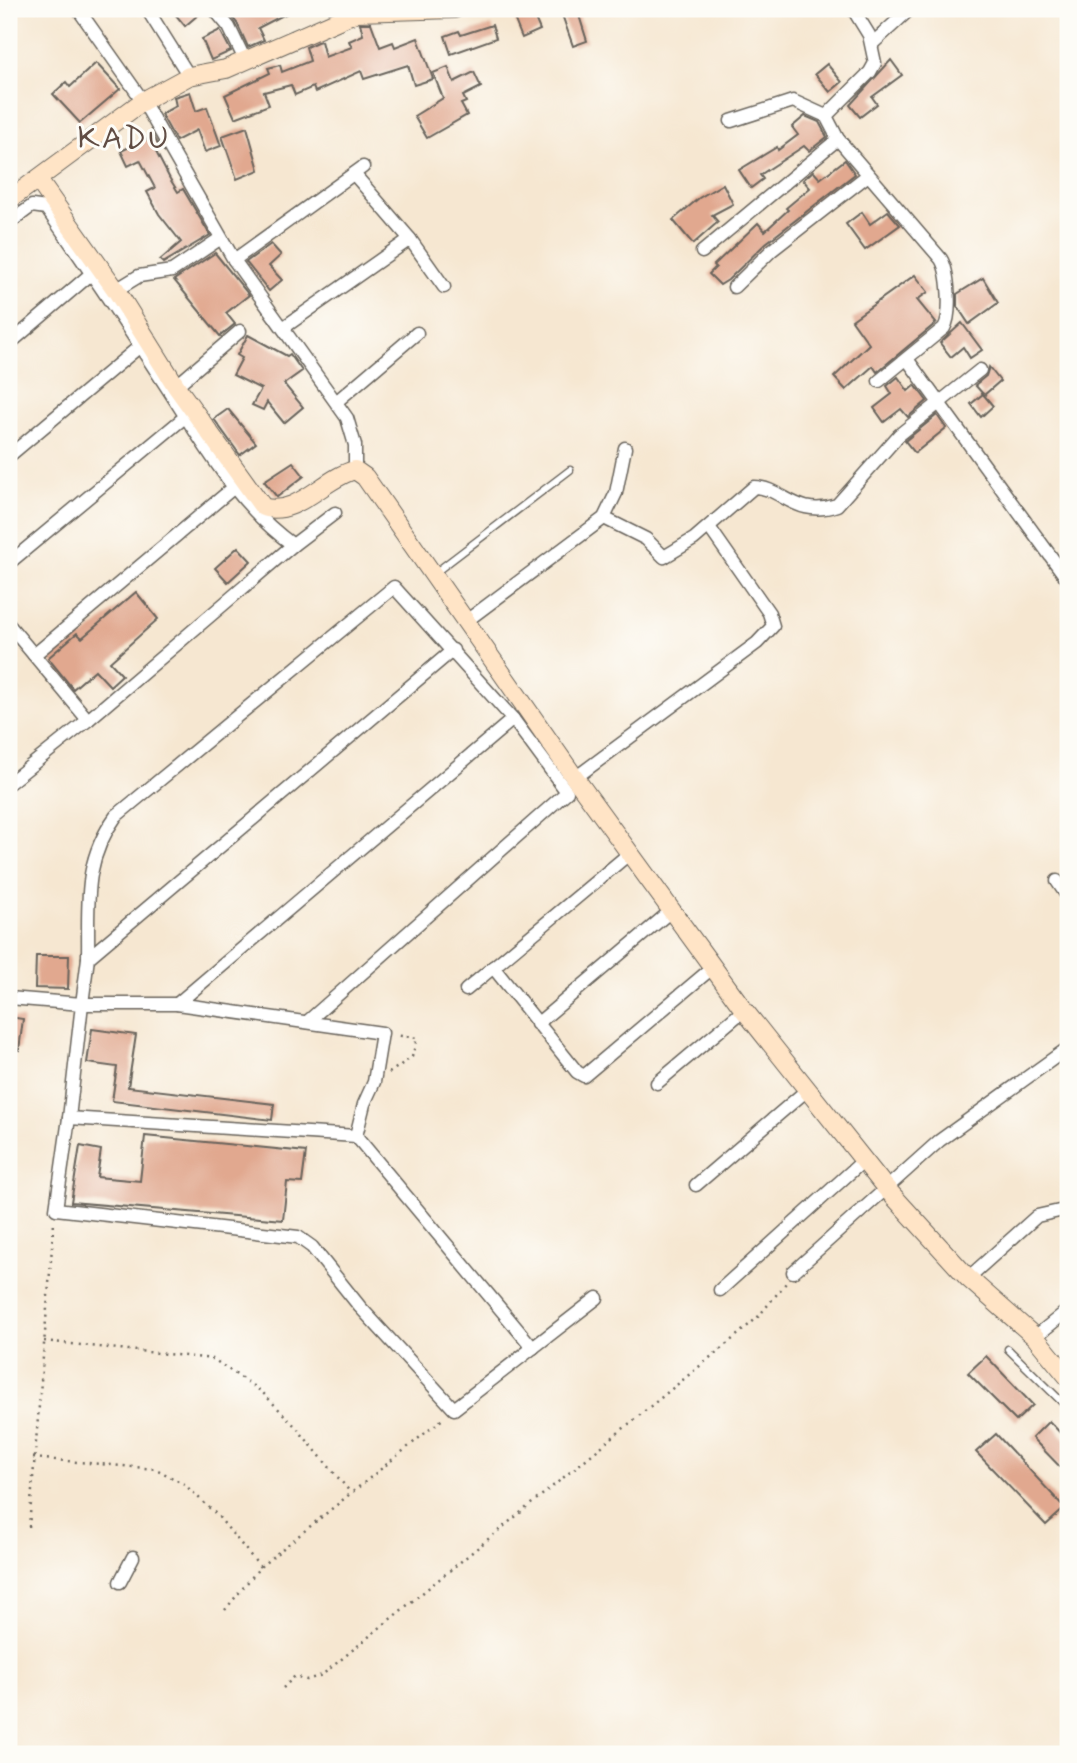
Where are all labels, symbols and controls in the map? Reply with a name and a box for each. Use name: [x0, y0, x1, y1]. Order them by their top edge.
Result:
district label: KADU: [77, 118, 171, 160]

